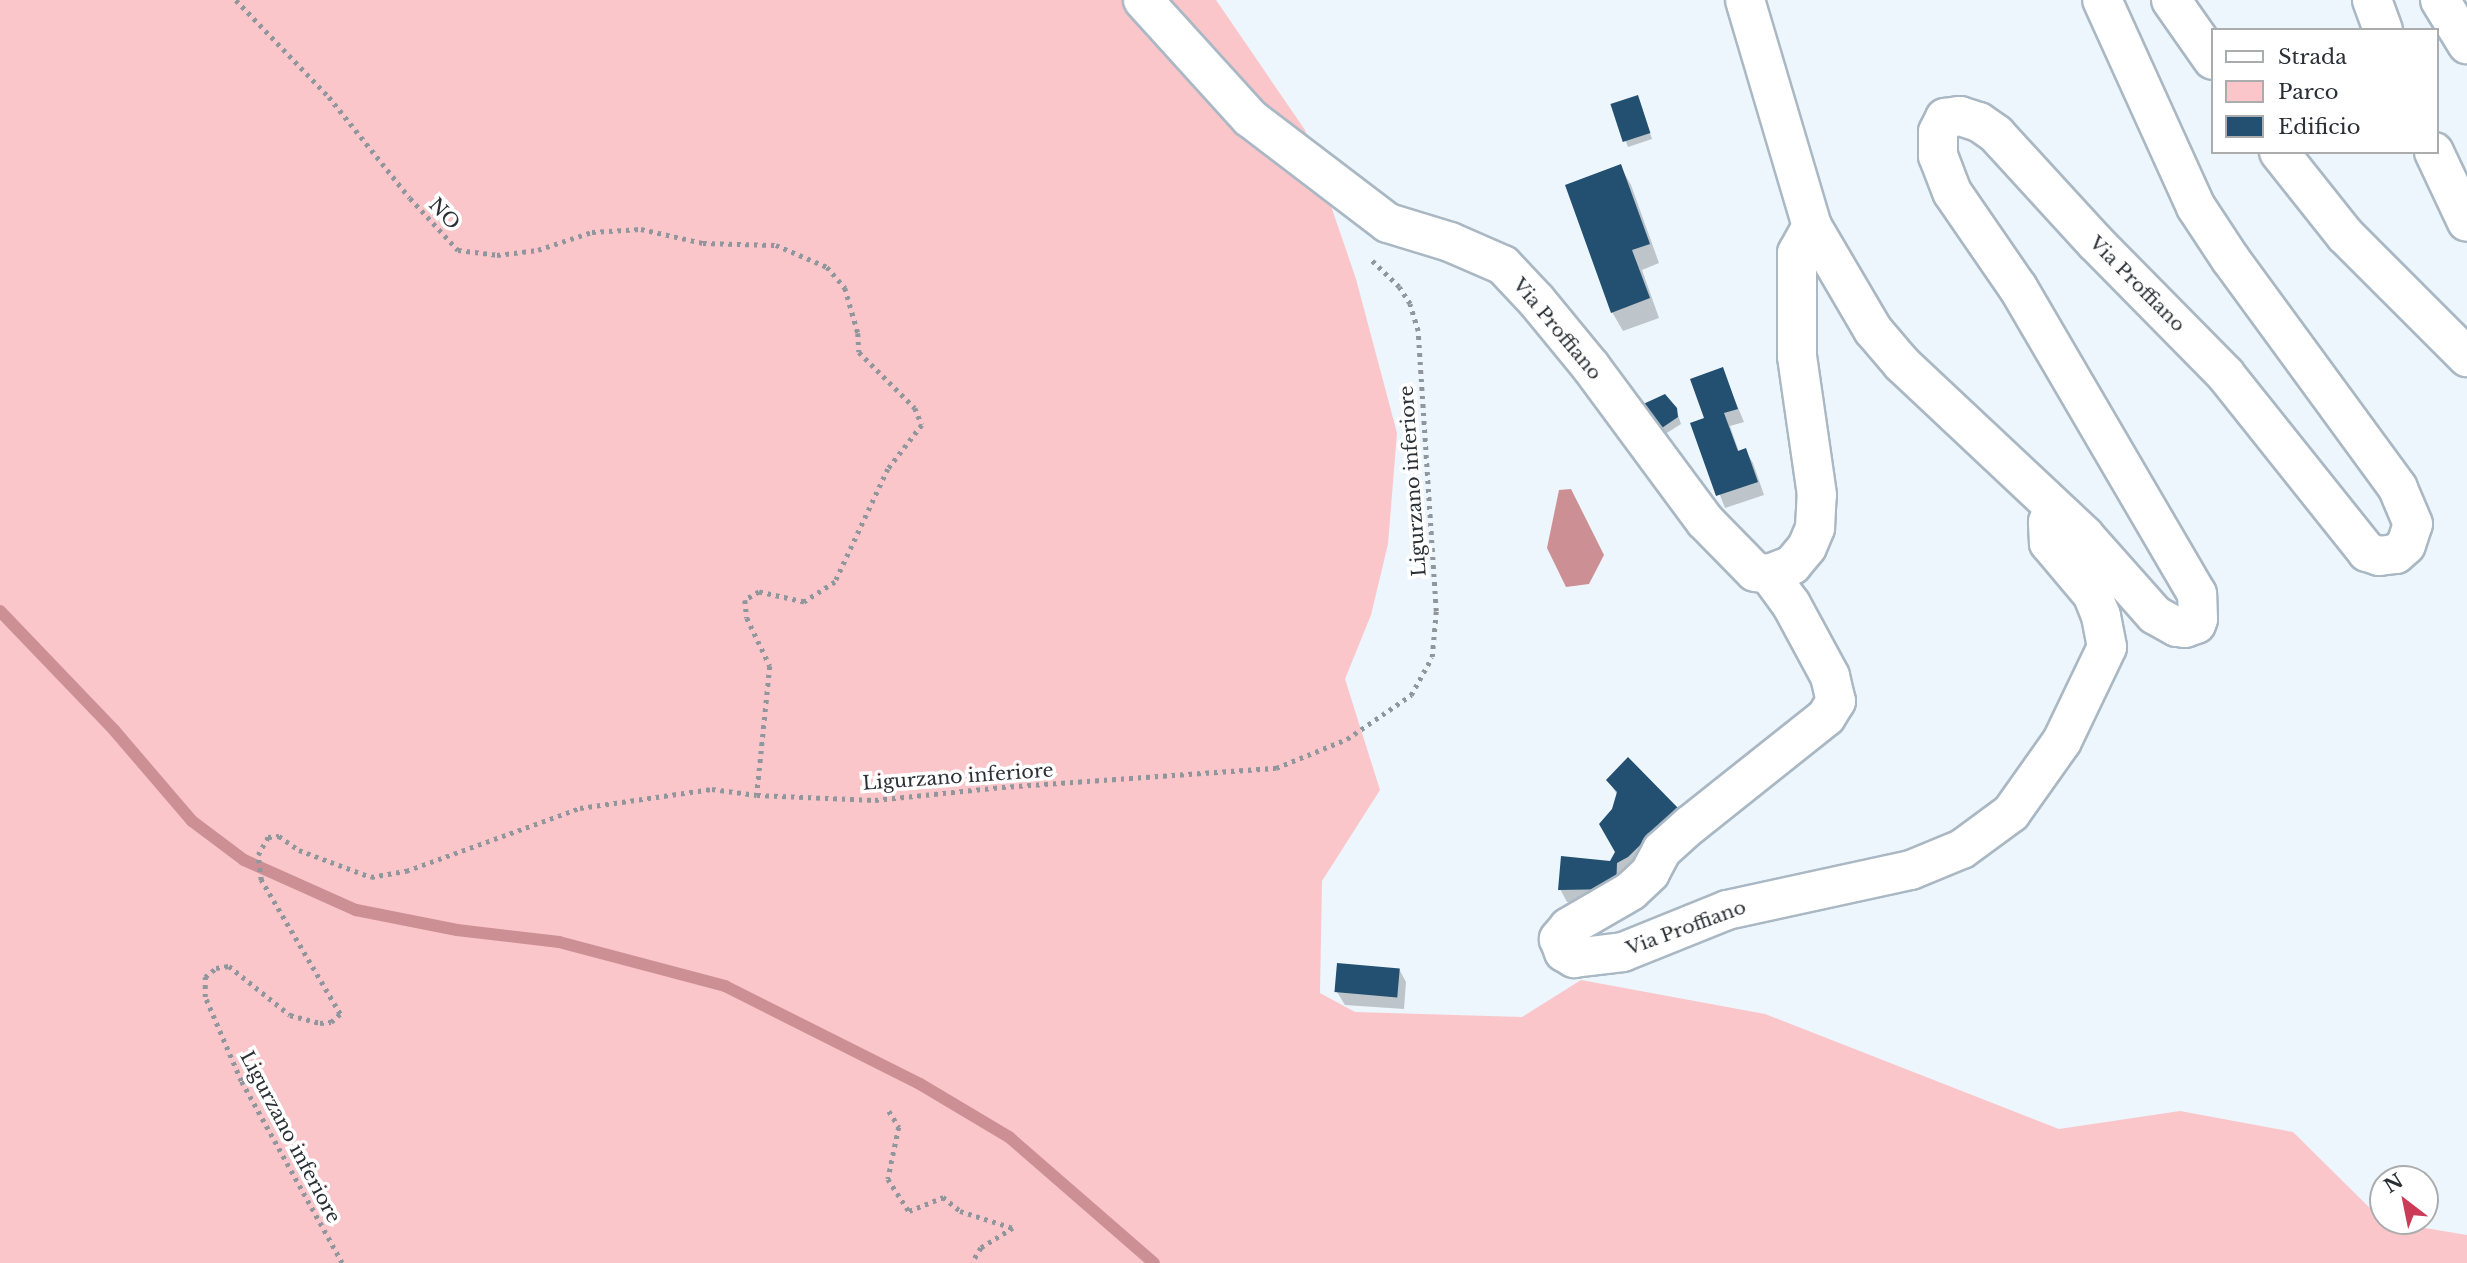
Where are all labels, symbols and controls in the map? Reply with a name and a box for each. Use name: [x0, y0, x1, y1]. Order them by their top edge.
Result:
legend: [2212, 28, 2439, 154]
text: Strada: [2278, 44, 2347, 70]
text: Parco: [2278, 79, 2339, 105]
text: Edificio: [2278, 114, 2360, 140]
street label: NO: [424, 193, 464, 235]
street label: Via Proffiano: [2084, 231, 2190, 337]
street label: Via Proffiano: [1508, 273, 1606, 385]
street label: Ligurzano inferiore: [1395, 385, 1431, 577]
street label: Ligurzano inferiore: [862, 759, 1054, 795]
street label: Via Proffiano: [1623, 896, 1749, 960]
street label: Ligurzano inferiore: [235, 1047, 345, 1227]
north arrow: [2369, 1165, 2439, 1235]
text: N: [2380, 1169, 2407, 1198]

